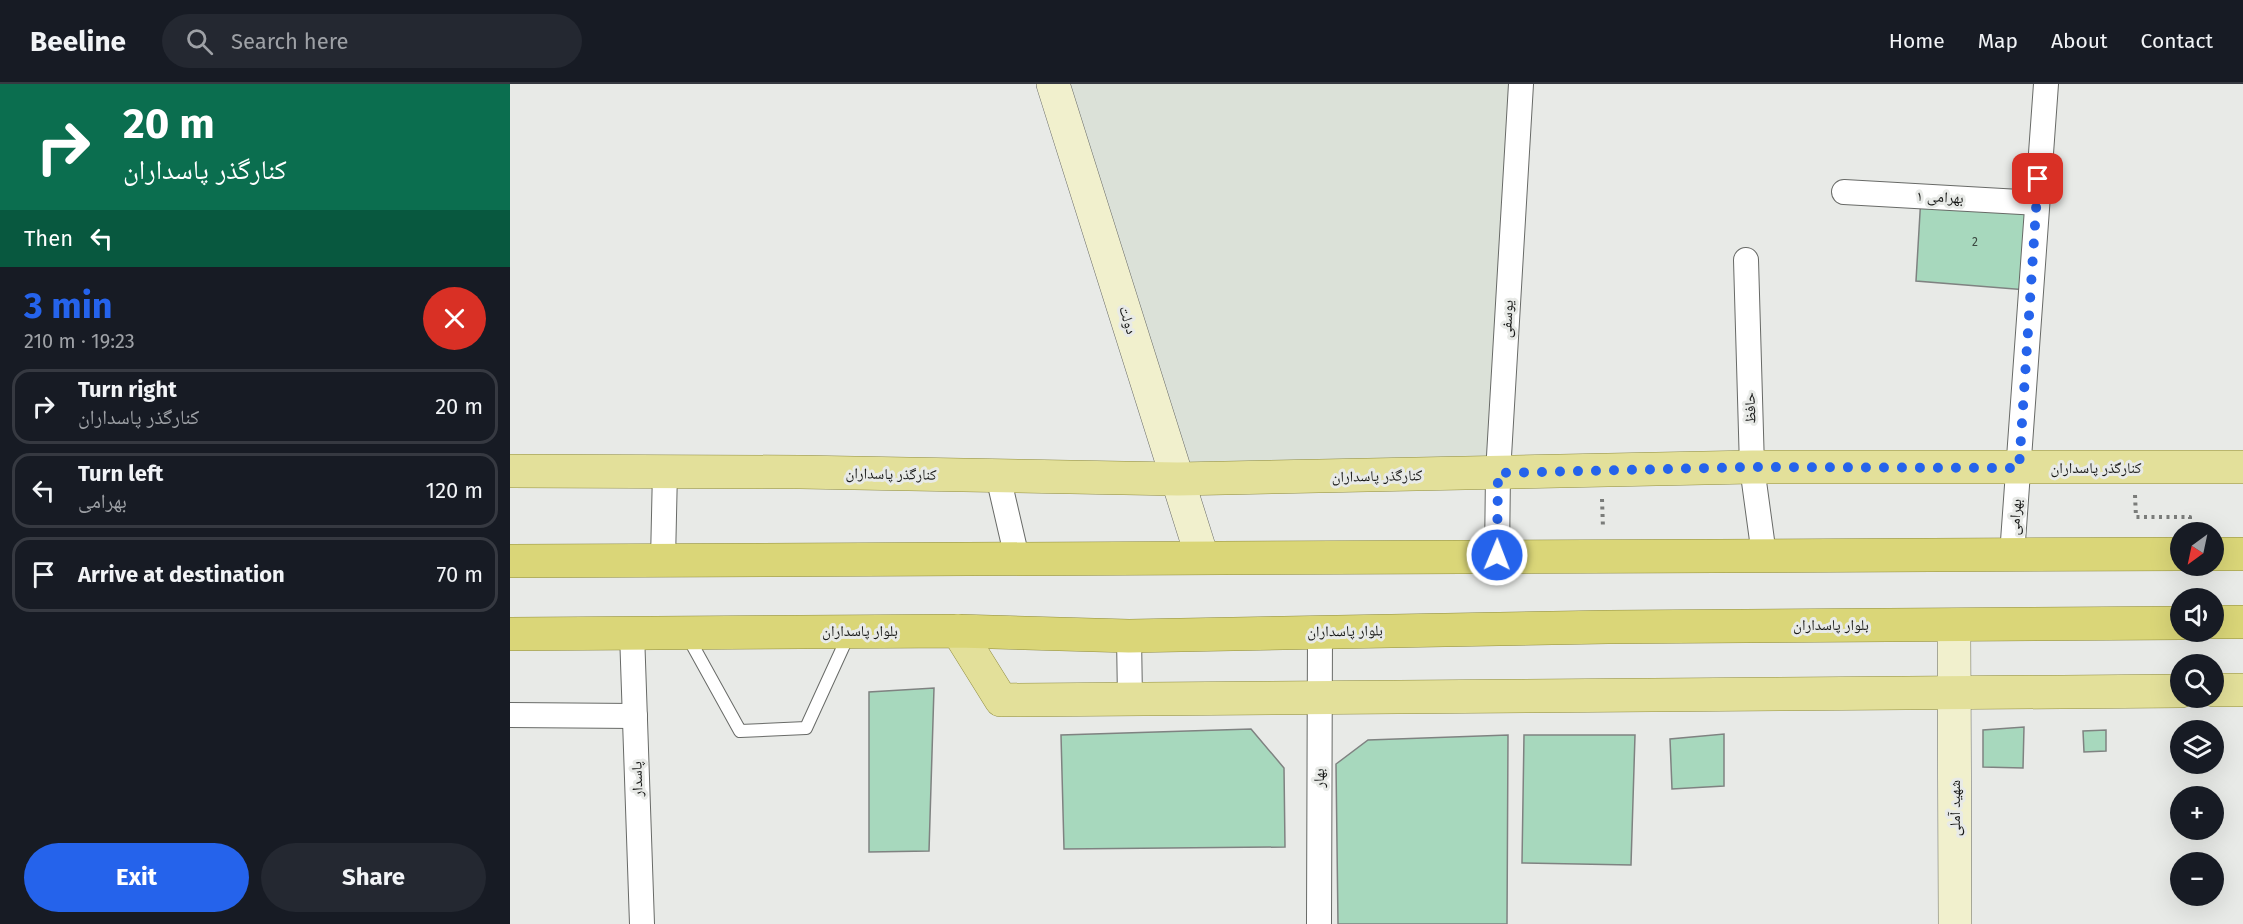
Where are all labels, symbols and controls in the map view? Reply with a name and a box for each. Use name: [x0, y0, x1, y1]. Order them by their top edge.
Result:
search box: [162, 14, 582, 68]
text: Beeline: [30, 25, 126, 58]
icon: search: [183, 25, 216, 58]
text: Search here: [231, 28, 349, 55]
text: Home: [1889, 28, 1945, 54]
text: Map: [1978, 28, 2018, 54]
text: About: [2051, 28, 2108, 54]
text: Contact: [2141, 28, 2213, 54]
text: 20 m: [123, 99, 215, 149]
icon: right: [24, 108, 102, 186]
pin: [2012, 153, 2063, 204]
text: کنارگذر پاسداران: [123, 154, 287, 186]
icon: arrive: [2021, 162, 2054, 195]
street label: بهرامی ۱: [1916, 187, 1964, 208]
icon: left: [85, 222, 118, 255]
text: Then: [24, 225, 73, 252]
house number: 2: [1972, 235, 1978, 249]
text: 3 min: [24, 284, 113, 328]
button: close: [423, 287, 486, 350]
street label: یوسفی: [1497, 299, 1518, 339]
street label: دولت: [1115, 304, 1141, 336]
text: 210 m · 19:23: [24, 329, 135, 353]
text: Turn right: [78, 376, 177, 403]
icon: right: [27, 390, 60, 423]
street label: حافظ: [1740, 392, 1760, 424]
text: 20 m: [435, 393, 483, 420]
text: کنارگذر پاسداران: [78, 405, 199, 429]
street label: کنارگذر پاسداران: [2051, 459, 2141, 478]
text: Turn left: [78, 460, 163, 487]
street label: کنارگذر پاسداران: [845, 464, 937, 485]
street label: کنارگذر پاسداران: [1331, 466, 1423, 487]
icon: left: [27, 474, 60, 507]
text: 120 m: [426, 477, 483, 504]
text: بهرامی: [78, 489, 127, 513]
street label: بهرامی: [2005, 498, 2026, 536]
north arrow: [2170, 522, 2224, 576]
map controls: [2170, 522, 2224, 906]
position arrow: [1465, 523, 1529, 587]
icon: arrive: [27, 558, 60, 591]
text: Arrive at destination: [78, 561, 285, 588]
text: 70 m: [437, 561, 483, 588]
button: sound: [2170, 588, 2224, 642]
street label: بلوار پاسداران: [1793, 616, 1869, 635]
street label: بلوار پاسداران: [1307, 621, 1383, 642]
street label: بلوار پاسداران: [822, 622, 898, 641]
button: search: [2170, 654, 2224, 708]
button: layers: [2170, 720, 2224, 774]
street label: پاسدار: [627, 761, 647, 798]
street label: بهار: [1310, 768, 1328, 789]
street label: شهید آملی: [1946, 780, 1965, 836]
button: +: [2170, 786, 2224, 840]
button: Exit: [24, 843, 249, 912]
button: Share: [261, 843, 486, 912]
button: −: [2170, 852, 2224, 906]

